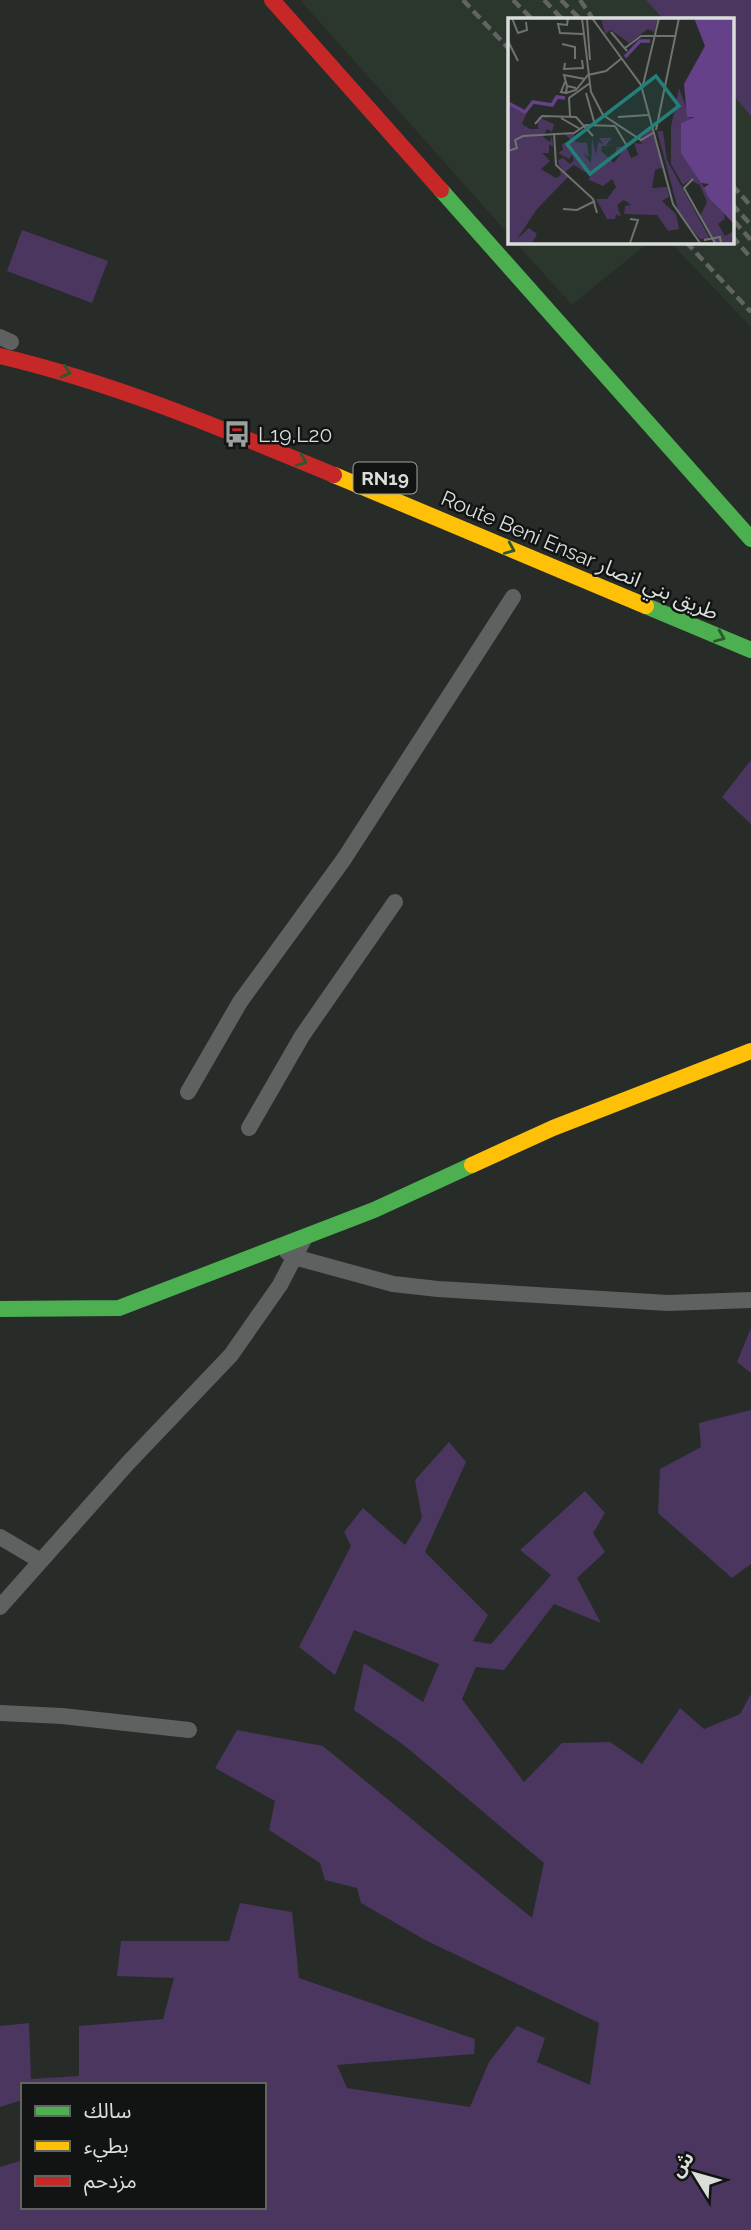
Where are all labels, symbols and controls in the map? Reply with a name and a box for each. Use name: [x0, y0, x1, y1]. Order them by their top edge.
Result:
inset map: [508, 18, 734, 243]
one-way arrow: [60, 364, 72, 378]
bus stop icon: L19,L20: [222, 419, 252, 449]
place label: L19,L20: [258, 422, 332, 447]
one-way arrow: [295, 453, 307, 467]
road number: RN19: [354, 463, 416, 494]
street label: Route Beni Ensar طريق بني انصار: [436, 485, 722, 628]
one-way arrow: [503, 541, 515, 555]
one-way arrow: [713, 629, 725, 643]
legend: [21, 2083, 266, 2209]
text: سالك: [84, 2098, 131, 2123]
text: بطيء: [84, 2133, 129, 2162]
north arrow: [660, 2139, 730, 2209]
text: ش: [665, 2147, 698, 2181]
text: مزدحم: [84, 2168, 137, 2196]

